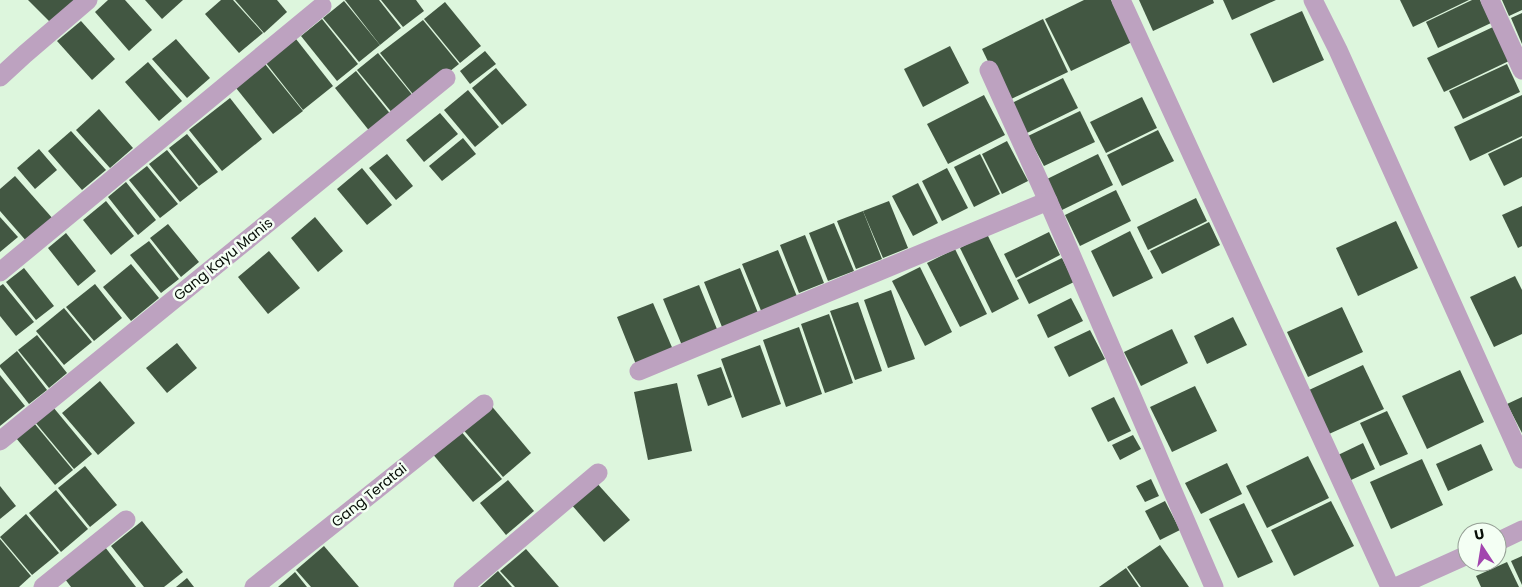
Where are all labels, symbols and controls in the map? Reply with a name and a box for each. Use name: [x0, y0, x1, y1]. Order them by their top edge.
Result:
street label: Gang Kayu Manis: [169, 213, 277, 305]
street label: Gang Teratai: [327, 458, 411, 532]
north arrow: [1457, 522, 1507, 572]
text: U: [1472, 523, 1486, 545]

